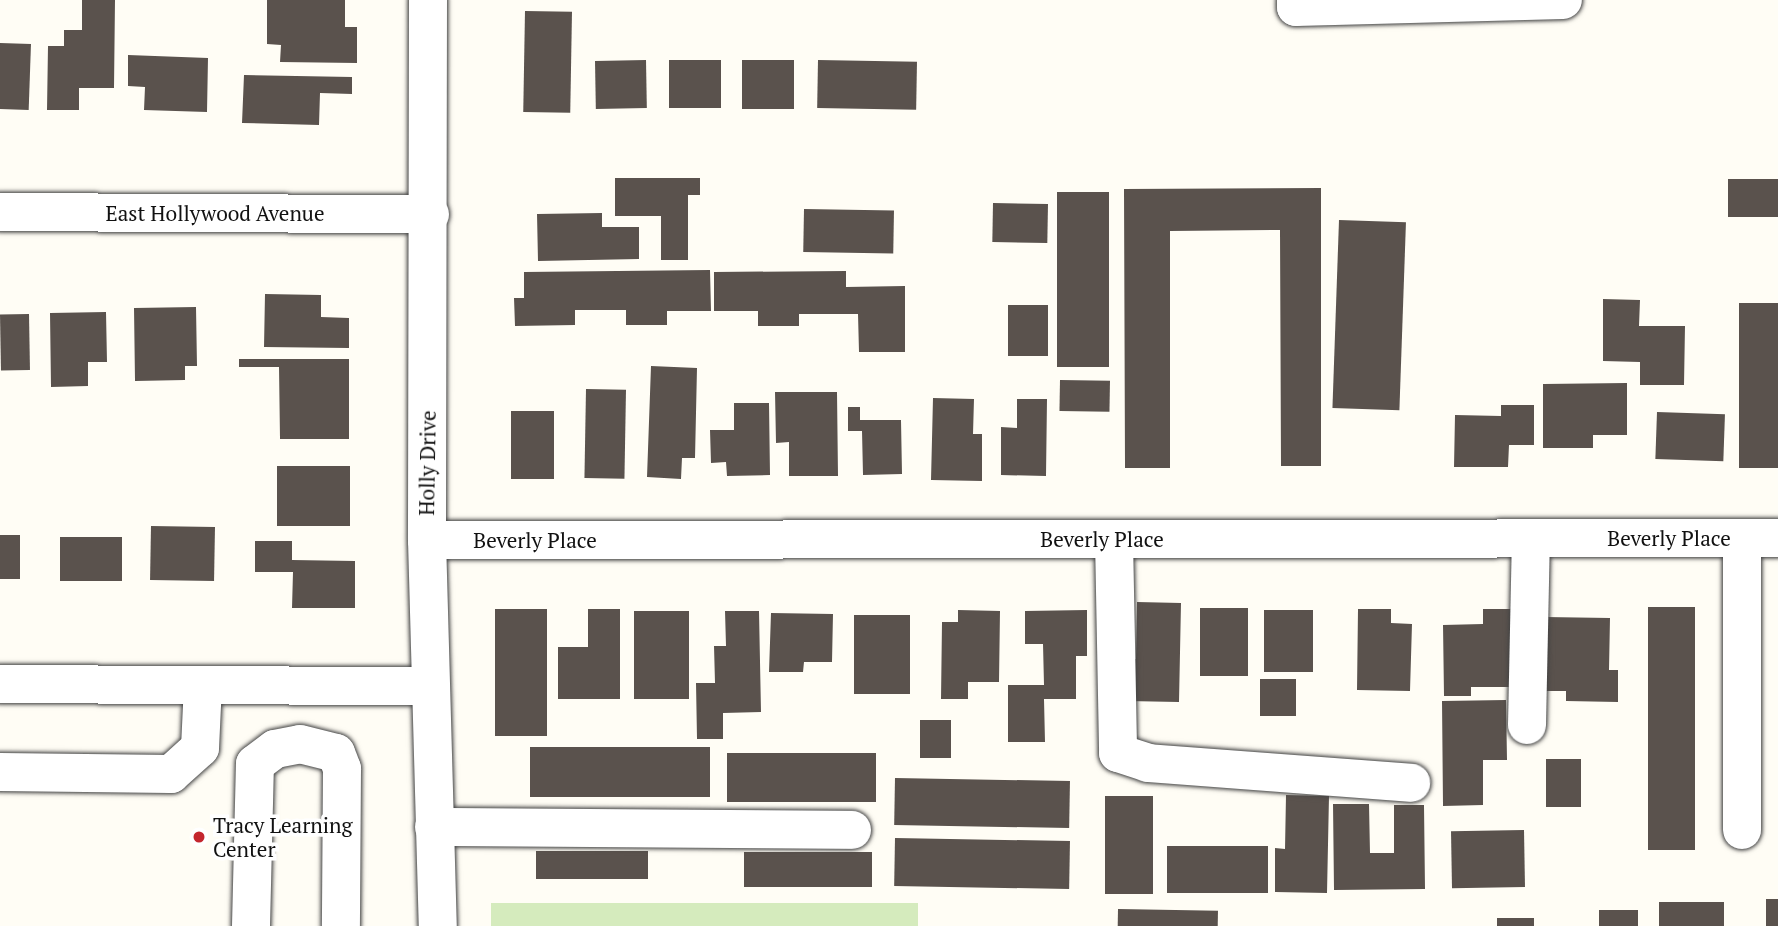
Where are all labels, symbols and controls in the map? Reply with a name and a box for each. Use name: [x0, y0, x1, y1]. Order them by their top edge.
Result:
street label: East Hollywood Avenue: [105, 200, 325, 226]
street label: Holly Drive: [413, 410, 441, 516]
street label: Beverly Place: [1607, 525, 1731, 551]
street label: Beverly Place: [1040, 526, 1164, 552]
street label: Beverly Place: [473, 527, 597, 553]
place label: Tracy Learning Center: [213, 812, 353, 862]
marker: Tracy Learning Center: [191, 829, 207, 845]

